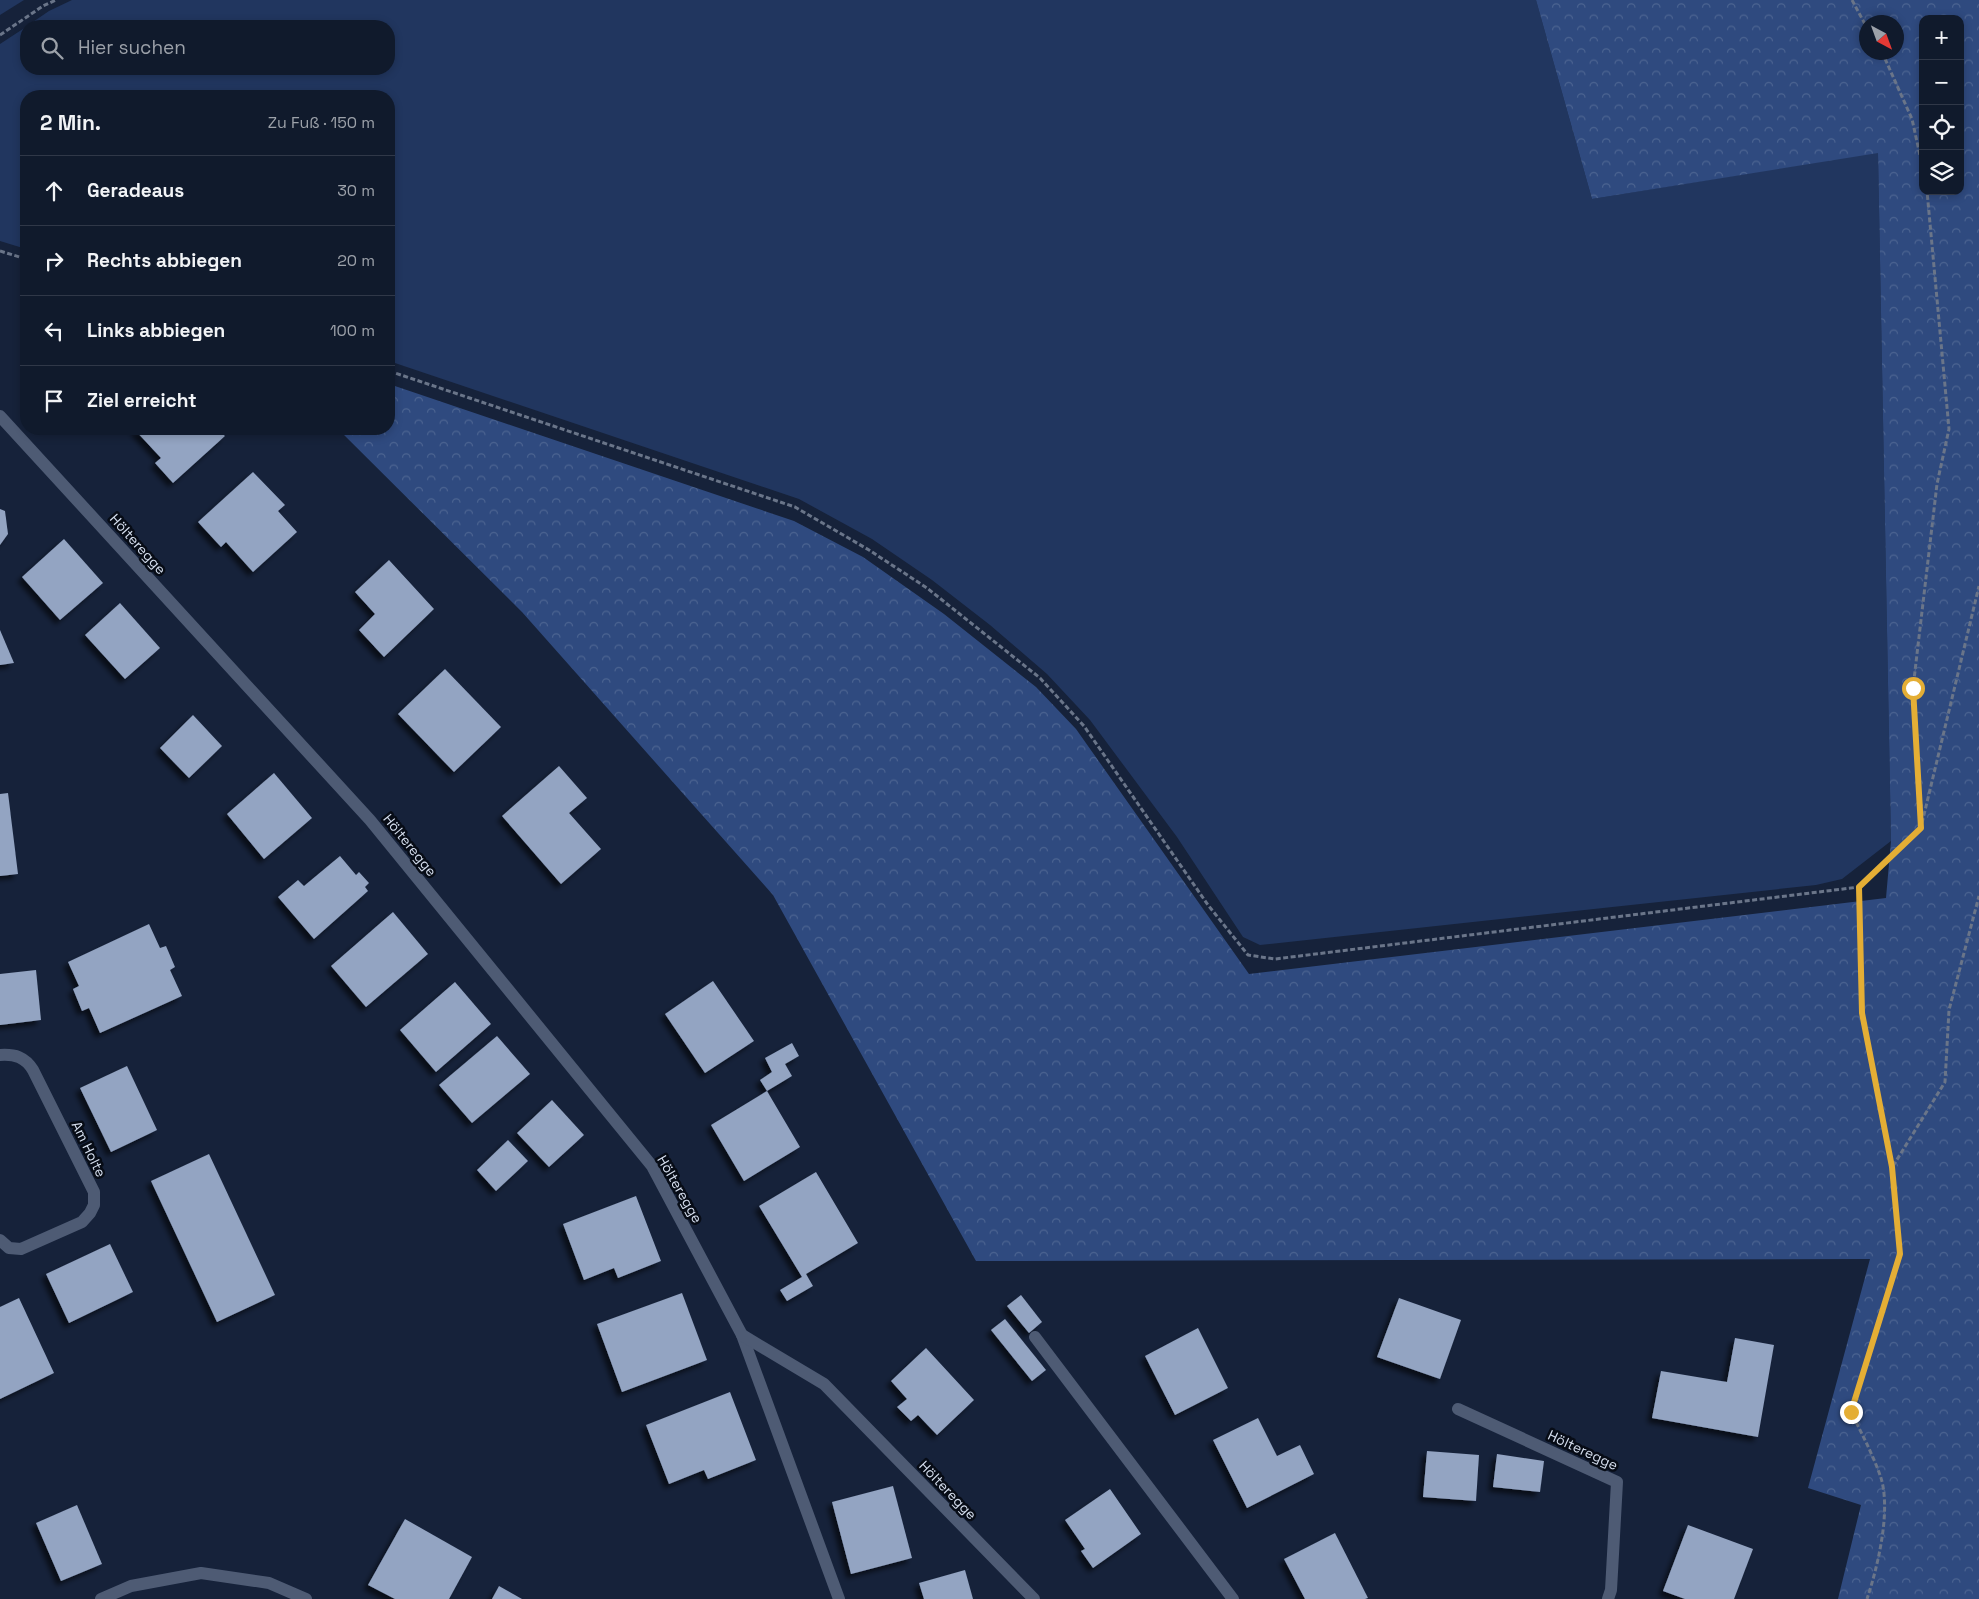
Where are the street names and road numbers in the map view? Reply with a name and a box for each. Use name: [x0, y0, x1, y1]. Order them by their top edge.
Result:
street label: Hölteregge: [106, 510, 170, 578]
street label: Hölteregge: [379, 810, 441, 880]
street label: Am Holte: [68, 1118, 110, 1180]
street label: Hölteregge: [653, 1152, 707, 1226]
street label: Hölteregge: [1545, 1426, 1621, 1474]
street label: Hölteregge: [915, 1457, 981, 1523]

